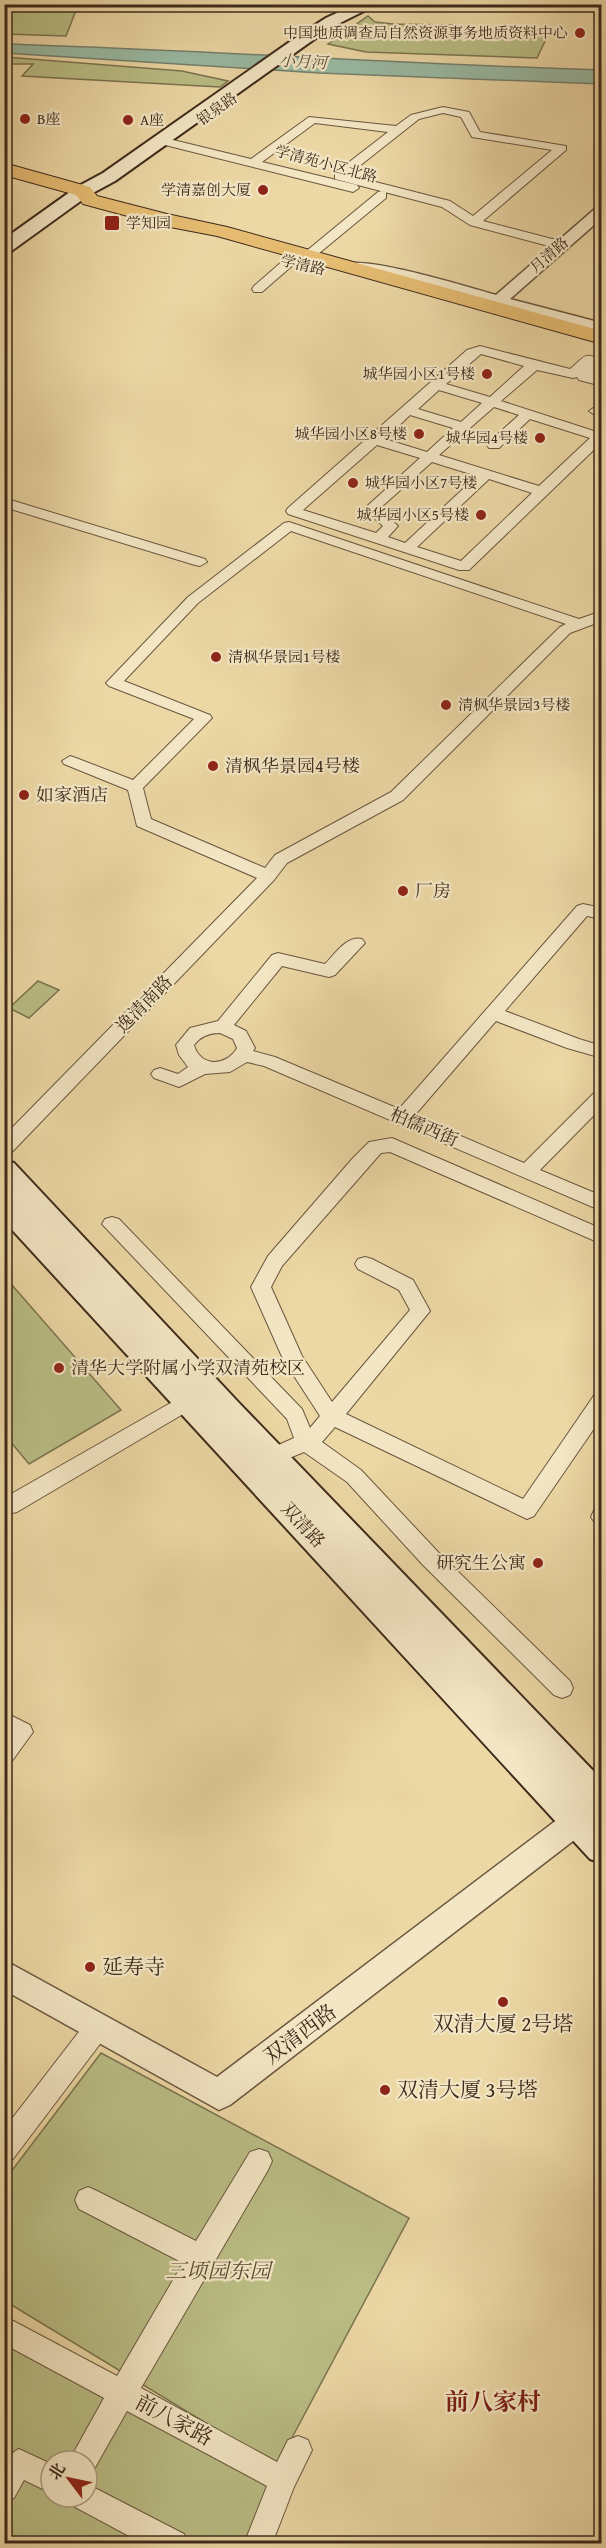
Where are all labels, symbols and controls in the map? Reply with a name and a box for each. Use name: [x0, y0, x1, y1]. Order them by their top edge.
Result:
place label: 中国地质调查局自然资源事务地质资料中心: [283, 22, 568, 43]
marker: 中国地质调查局自然资源事务地质资料中心: [573, 26, 587, 40]
water label: 小月河: [278, 48, 331, 74]
street label: 银泉路: [192, 87, 241, 130]
place label: B座: [37, 108, 61, 129]
place label: A座: [140, 109, 164, 130]
marker: B座: [18, 112, 32, 126]
marker: A座: [121, 113, 135, 127]
street label: 学清苑小区北路: [273, 140, 380, 187]
place label: 学清嘉创大厦: [161, 179, 251, 200]
marker: 学清嘉创大厦: [256, 183, 270, 197]
place label: 学知园: [126, 212, 171, 233]
marker: 学知园: [103, 214, 121, 232]
street label: 月清路: [525, 232, 573, 277]
street label: 学清路: [279, 249, 327, 280]
place label: 城华园小区1号楼: [363, 363, 475, 384]
marker: 城华园小区1号楼: [480, 367, 494, 381]
place label: 城华园小区8号楼: [295, 423, 407, 444]
marker: 城华园小区8号楼: [412, 427, 426, 441]
place label: 城华园4号楼: [446, 427, 528, 448]
marker: 城华园4号楼: [533, 431, 547, 445]
place label: 城华园小区7号楼: [365, 472, 477, 493]
marker: 城华园小区7号楼: [346, 476, 360, 490]
place label: 城华园小区5号楼: [357, 504, 469, 525]
marker: 城华园小区5号楼: [474, 508, 488, 522]
place label: 清枫华景园1号楼: [228, 646, 340, 667]
marker: 清枫华景园1号楼: [209, 650, 223, 664]
place label: 清枫华景园3号楼: [458, 694, 570, 715]
marker: 清枫华景园3号楼: [439, 698, 453, 712]
place label: 清枫华景园4号楼: [225, 752, 360, 779]
marker: 清枫华景园4号楼: [206, 759, 220, 773]
place label: 如家酒店: [36, 781, 108, 808]
marker: 如家酒店: [17, 788, 31, 802]
place label: 厂房: [415, 877, 451, 904]
marker: 厂房: [396, 884, 410, 898]
street label: 逸清南路: [109, 968, 178, 1039]
street label: 柏儒西街: [386, 1100, 463, 1153]
place label: 清华大学附属小学双清苑校区: [71, 1354, 305, 1381]
marker: 清华大学附属小学双清苑校区: [52, 1361, 66, 1375]
street label: 双清路: [275, 1496, 332, 1554]
place label: 研究生公寓: [436, 1549, 526, 1576]
marker: 研究生公寓: [531, 1556, 545, 1570]
place label: 延寿寺: [102, 1951, 165, 1982]
marker: 延寿寺: [83, 1960, 97, 1974]
marker: 双清大厦 2号塔: [496, 1995, 510, 2009]
street label: 双清西路: [257, 1996, 343, 2071]
place label: 双清大厦 2号塔: [433, 2008, 573, 2039]
place label: 双清大厦 3号塔: [397, 2074, 538, 2105]
marker: 双清大厦 3号塔: [378, 2083, 392, 2097]
park label: 三顷园东园: [166, 2255, 273, 2286]
district label: 前八家村: [445, 2384, 541, 2419]
street label: 前八家路: [130, 2386, 219, 2453]
north arrow: [39, 2449, 99, 2509]
text: 北: [42, 2458, 71, 2484]

